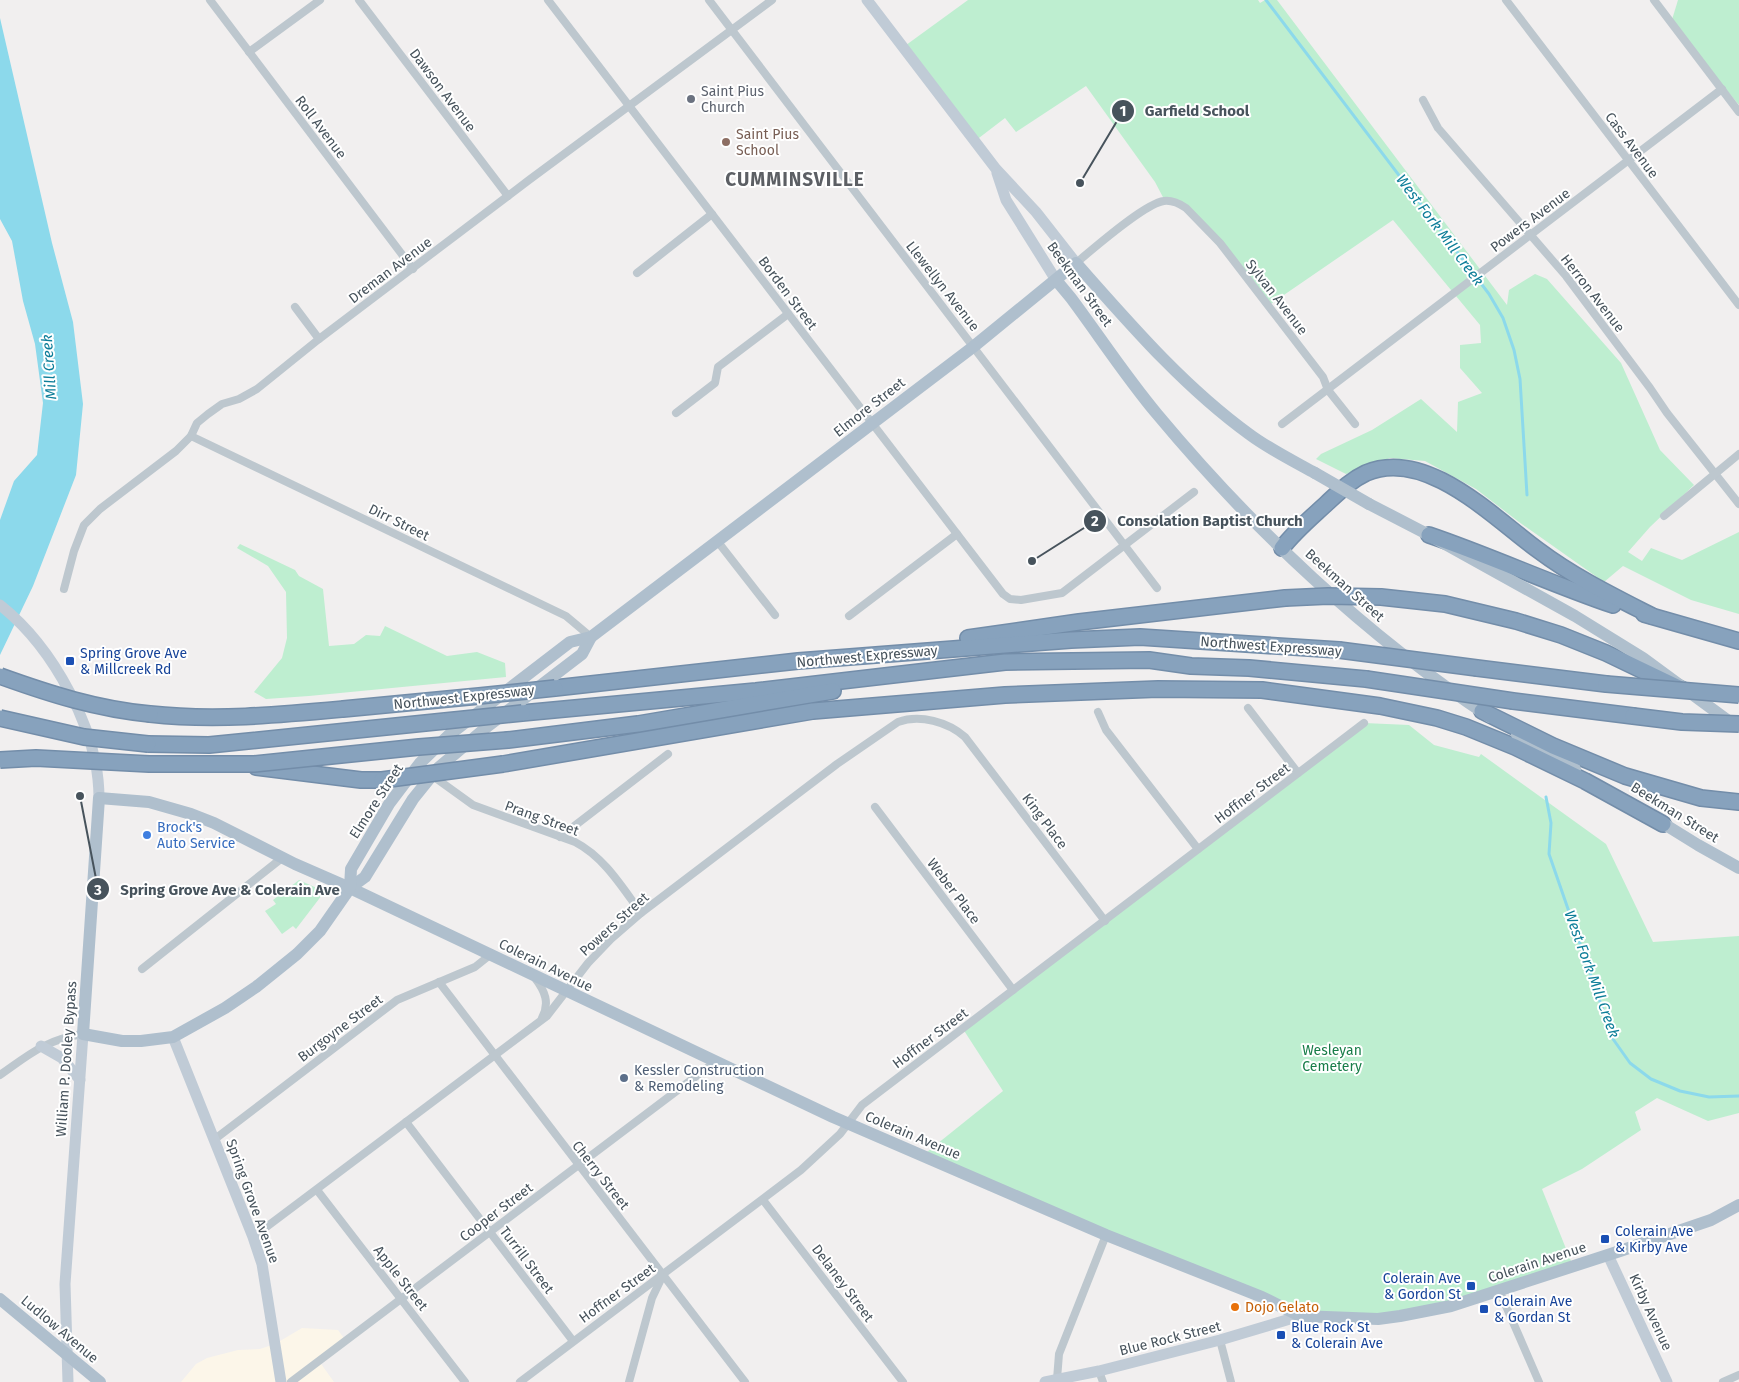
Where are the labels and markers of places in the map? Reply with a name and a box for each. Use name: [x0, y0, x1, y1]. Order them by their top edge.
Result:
place label: Saint Pius Church: [701, 83, 764, 116]
marker: Saint Pius Church: [685, 93, 697, 105]
callout: Garfield School: [1110, 96, 1260, 126]
place label: Saint Pius School: [736, 126, 799, 159]
marker: Saint Pius School: [720, 136, 732, 148]
callout: Consolation Baptist Church: [1082, 506, 1313, 536]
place label: Spring Grove Ave & Millcreek Rd: [80, 645, 187, 678]
marker: Spring Grove Ave & Millcreek Rd: [64, 655, 76, 667]
place label: Brock's Auto Service: [157, 819, 235, 852]
marker: Brock's Auto Service: [141, 829, 153, 841]
callout: Spring Grove Ave & Colerain Ave: [86, 874, 350, 904]
place label: Kessler Construction & Remodeling: [634, 1062, 765, 1095]
marker: Kessler Construction & Remodeling: [618, 1072, 630, 1084]
place label: Colerain Ave & Kirby Ave: [1615, 1223, 1693, 1256]
marker: Colerain Ave & Kirby Ave: [1599, 1233, 1611, 1245]
place label: Colerain Ave & Gordon St: [1383, 1270, 1462, 1303]
marker: Colerain Ave & Gordon St: [1465, 1280, 1477, 1292]
place label: Colerain Ave & Gordan St: [1494, 1293, 1572, 1326]
place label: Dojo Gelato: [1245, 1299, 1319, 1316]
marker: Dojo Gelato: [1229, 1301, 1241, 1313]
marker: Colerain Ave & Gordan St: [1478, 1303, 1490, 1315]
place label: Blue Rock St & Colerain Ave: [1291, 1319, 1383, 1352]
marker: Blue Rock St & Colerain Ave: [1275, 1329, 1287, 1341]

